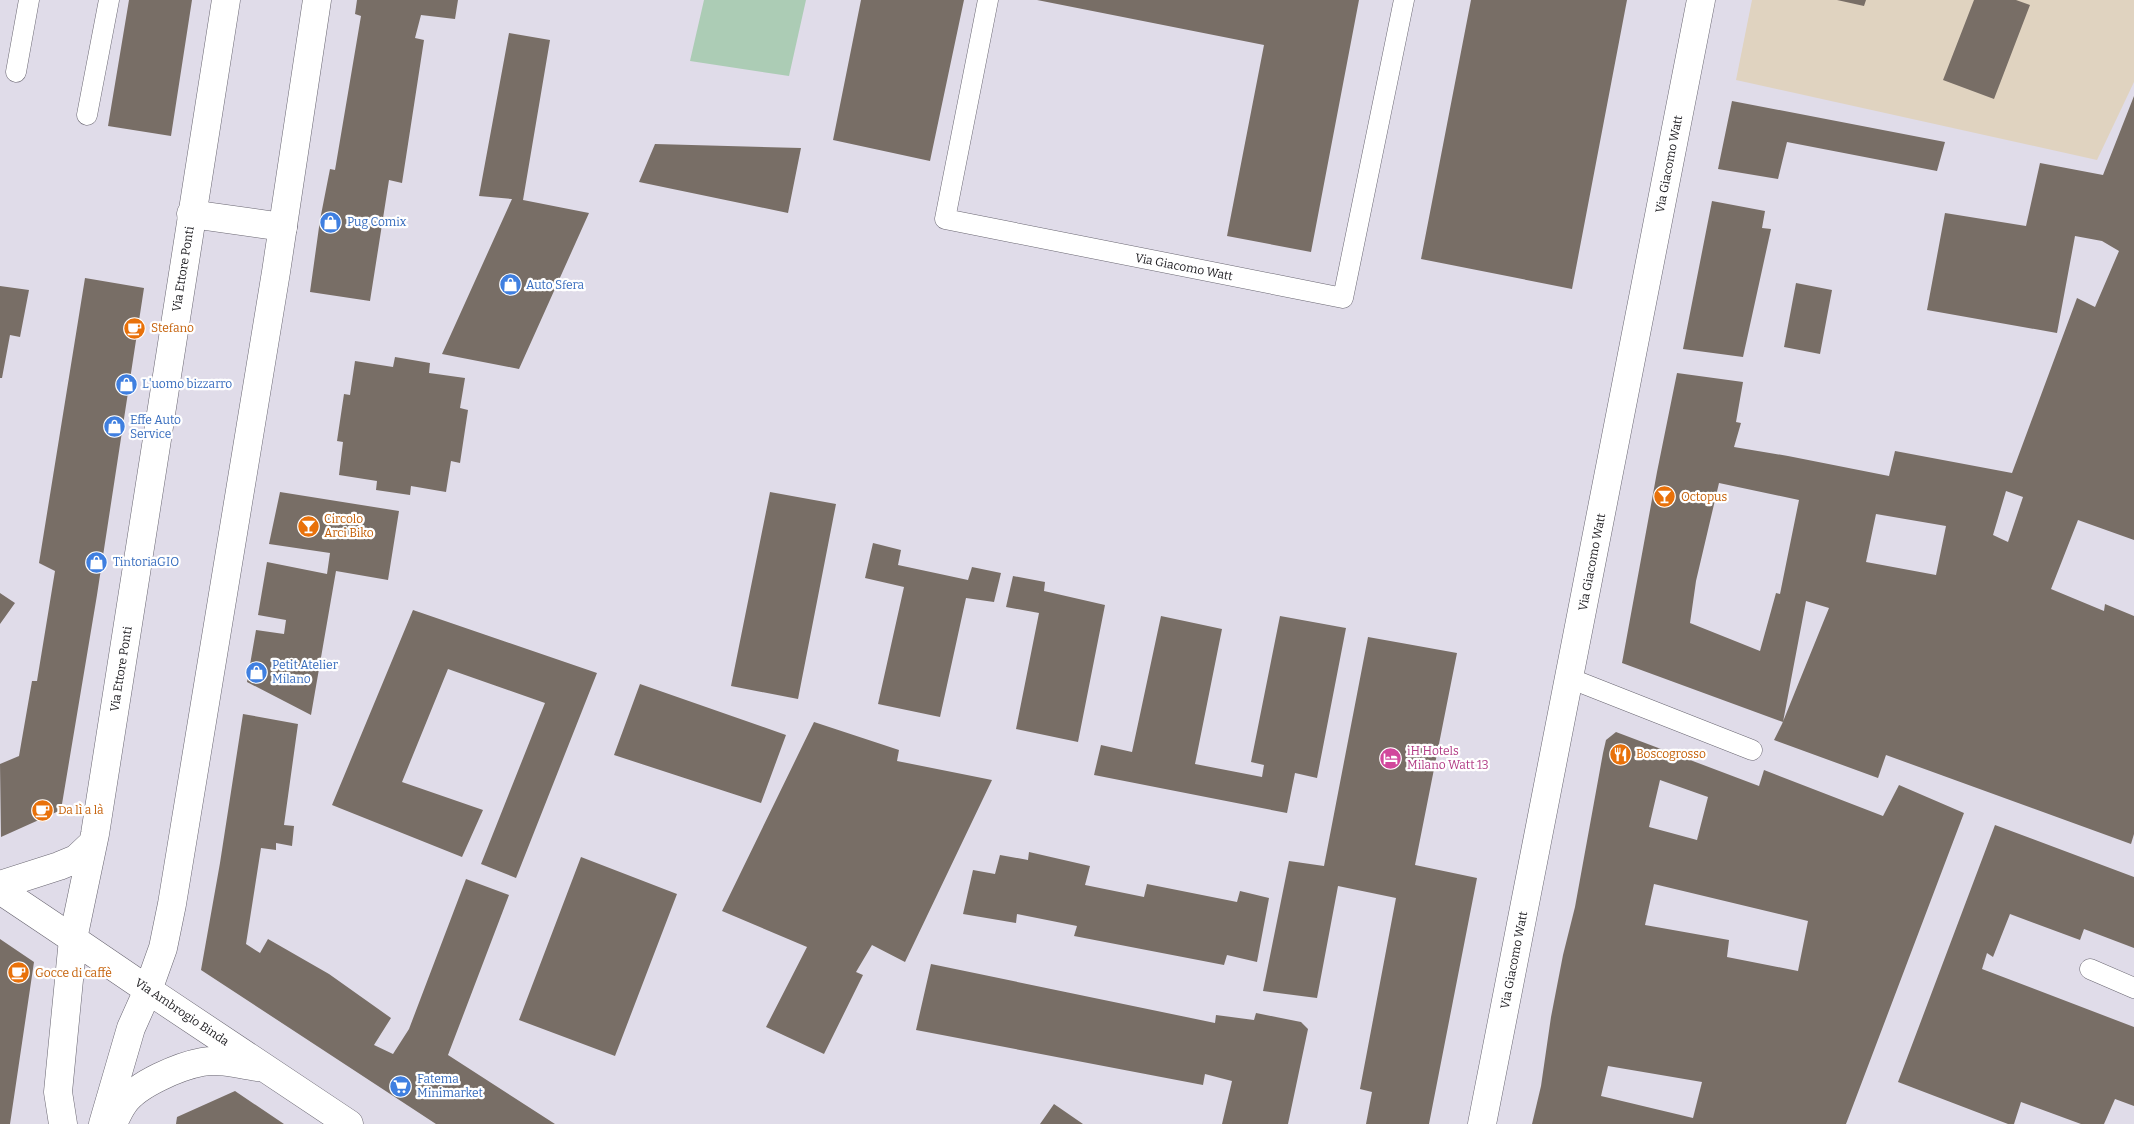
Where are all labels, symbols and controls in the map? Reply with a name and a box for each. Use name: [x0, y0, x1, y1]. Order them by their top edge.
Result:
street label: Via Giacomo Watt: [1653, 113, 1685, 214]
shop icon: Pug Comix: [319, 210, 343, 234]
place label: Pug Comix: [347, 215, 407, 229]
street label: Via Ettore Ponti: [169, 225, 197, 313]
street label: Via Giacomo Watt: [1134, 251, 1235, 283]
shop icon: Auto Sfera: [498, 273, 522, 297]
place label: Auto Sfera: [526, 278, 584, 292]
cafe icon: Stefano: [123, 316, 147, 340]
place label: Stefano: [151, 321, 194, 335]
shop icon: L'uomo bizzarro: [114, 372, 138, 396]
place label: L'uomo bizzarro: [142, 377, 232, 391]
place label: Effe Auto Service: [130, 413, 181, 441]
shop icon: Effe Auto Service: [102, 415, 126, 439]
bar icon: Octopus: [1653, 485, 1677, 509]
place label: Octopus: [1681, 490, 1728, 504]
street label: Via Giacomo Watt: [1576, 511, 1608, 612]
place label: Circolo Arci Biko: [324, 512, 374, 540]
bar icon: Circolo Arci Biko: [296, 514, 320, 538]
shop icon: TintoriaGIO: [85, 550, 109, 574]
place label: TintoriaGIO: [113, 555, 179, 569]
street label: Via Ettore Ponti: [107, 625, 135, 713]
place label: Petit Atelier Milano: [272, 658, 339, 686]
shop icon: Petit Atelier Milano: [244, 660, 268, 684]
restaurant icon: Boscogrosso: [1608, 742, 1632, 766]
place label: iH Hotels Milano Watt 13: [1407, 744, 1489, 772]
hotel icon: iH Hotels Milano Watt 13: [1379, 746, 1403, 770]
place label: Boscogrosso: [1636, 747, 1706, 761]
cafe icon: Da lì a là: [30, 798, 54, 822]
place label: Da lì a là: [58, 803, 104, 817]
street label: Via Giacomo Watt: [1498, 909, 1530, 1010]
cafe icon: Gocce di caffè: [7, 961, 31, 985]
place label: Gocce di caffè: [35, 966, 112, 980]
street label: Via Ambrogio Binda: [132, 975, 232, 1049]
place label: Fatema Minimarket: [417, 1072, 483, 1100]
supermarket icon: Fatema Minimarket: [389, 1074, 413, 1098]

